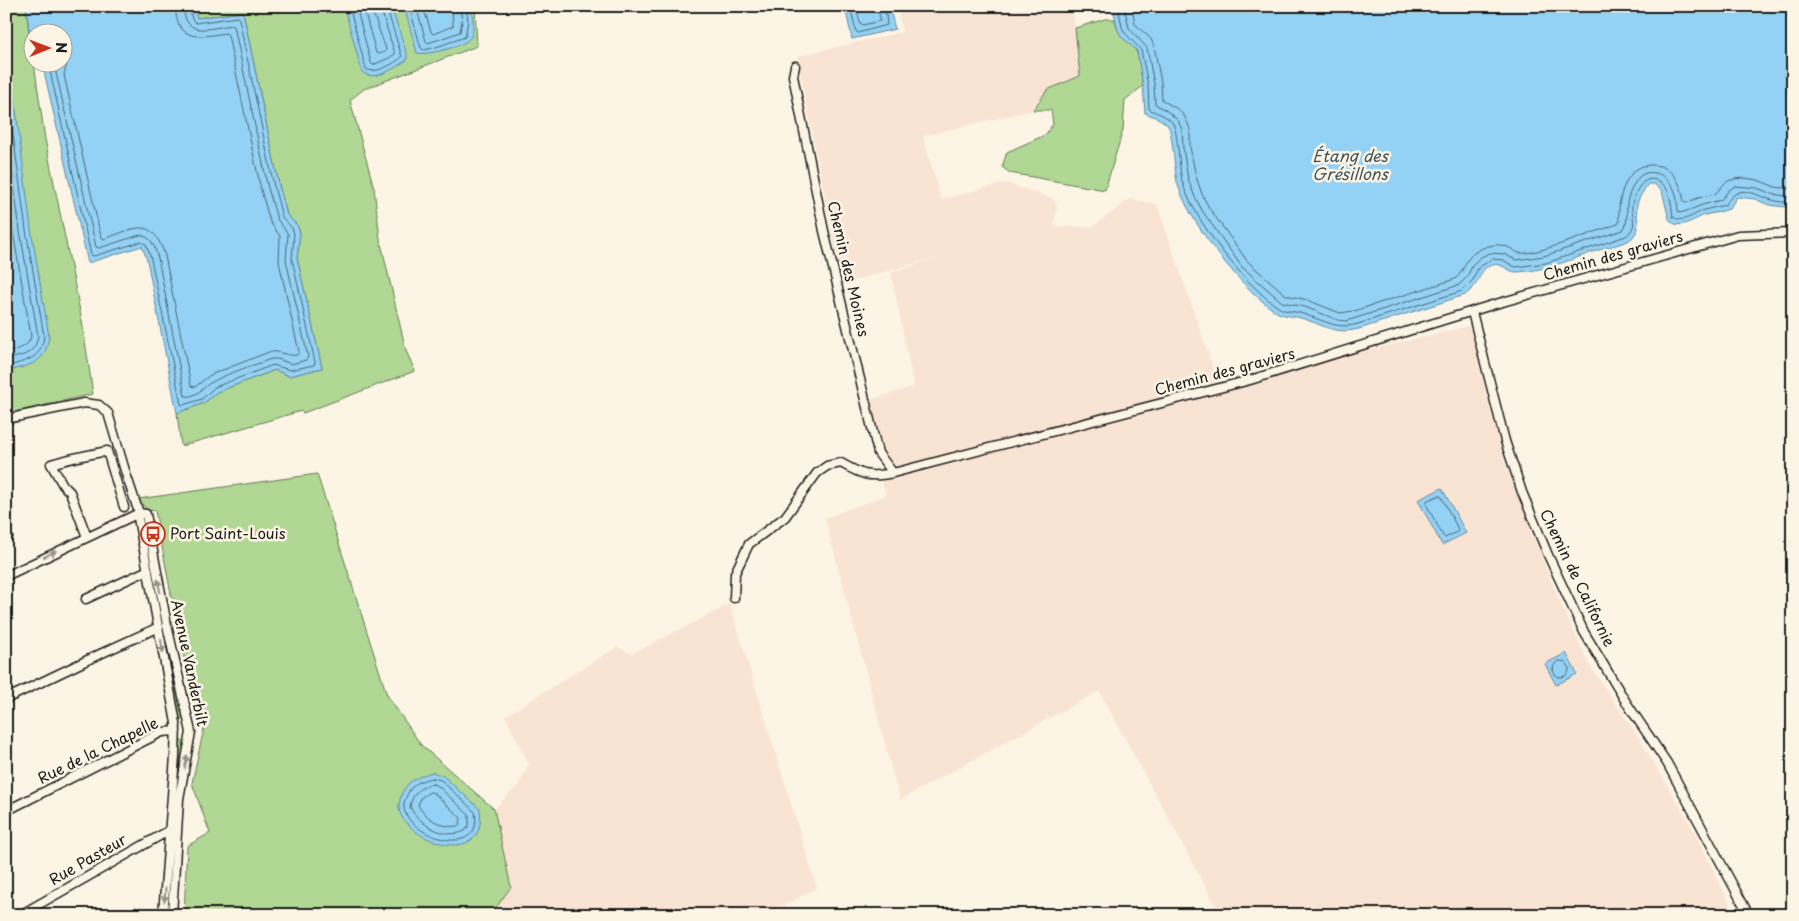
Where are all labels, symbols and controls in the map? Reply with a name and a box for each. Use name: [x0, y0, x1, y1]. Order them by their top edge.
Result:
north arrow: [22, 22, 72, 72]
text: N: [51, 42, 72, 53]
water label: Étang des Grésillons: [1312, 143, 1390, 185]
street label: Chemin des Moines: [823, 199, 876, 339]
street label: Chemin des graviers: [1540, 224, 1685, 286]
street label: Chemin des graviers: [1152, 341, 1297, 400]
street label: Chemin de Californie: [1535, 505, 1622, 650]
bus stop icon: Port Saint-Louis: [140, 521, 166, 547]
place label: Port Saint-Louis: [170, 521, 286, 544]
one-way arrow: [43, 550, 57, 558]
one-way arrow: [155, 577, 163, 593]
street label: Avenue Vanderbilt: [166, 597, 215, 728]
one-way arrow: [159, 639, 167, 655]
street label: Rue de la Chapelle: [33, 711, 161, 789]
one-way arrow: [182, 753, 190, 769]
street label: Rue Pasteur: [44, 827, 130, 890]
one-way arrow: [161, 887, 169, 903]

